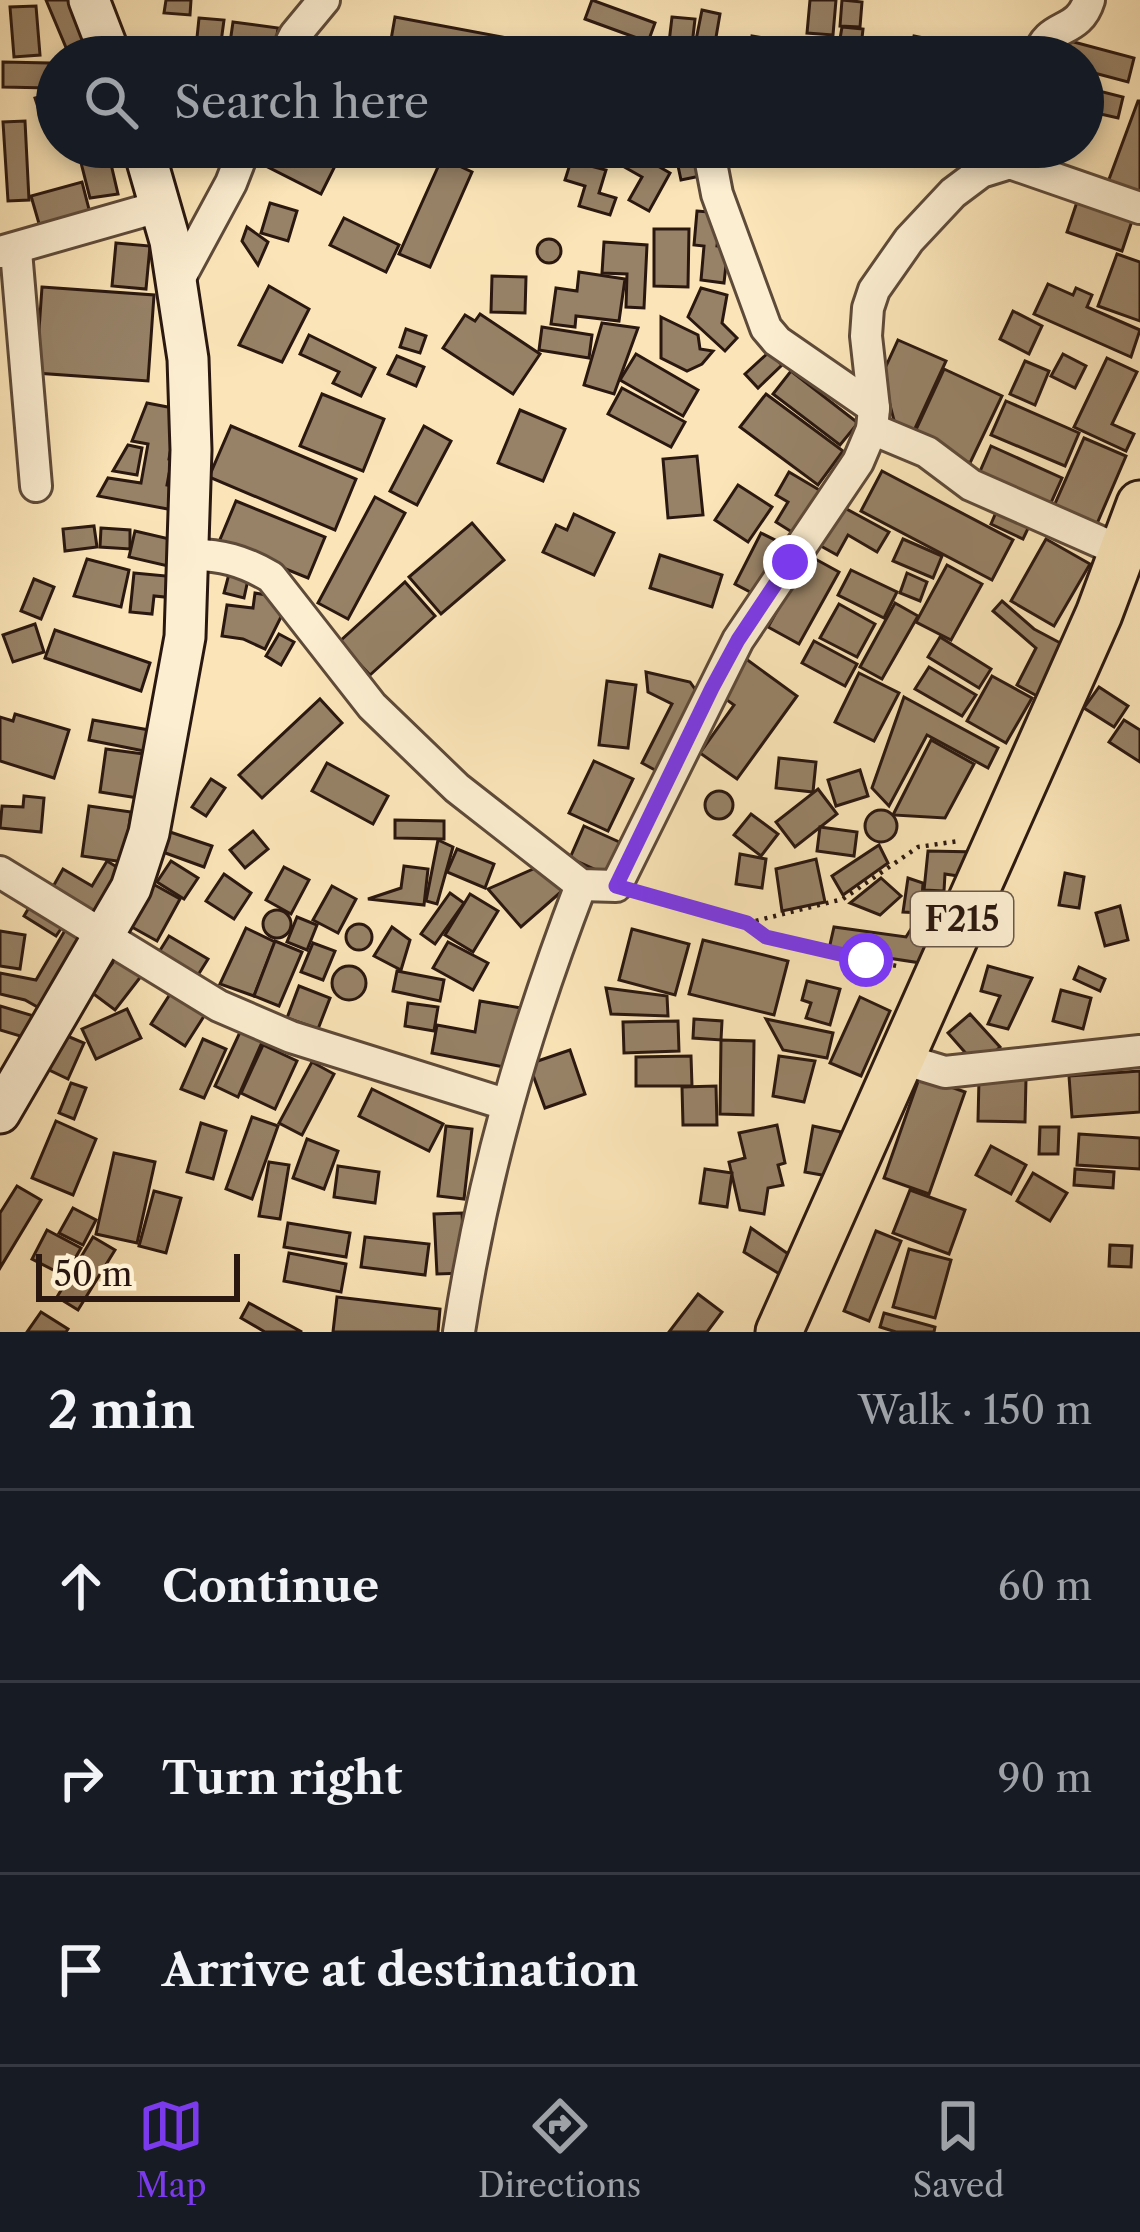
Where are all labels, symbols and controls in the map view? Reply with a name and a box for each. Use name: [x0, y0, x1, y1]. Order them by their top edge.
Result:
search box: [36, 36, 1104, 168]
icon: search: [78, 69, 144, 135]
text: Search here: [174, 74, 429, 130]
route end: [763, 535, 817, 589]
road number: F215: [911, 892, 1013, 946]
route start: [839, 933, 893, 987]
scale bar: [36, 1248, 240, 1301]
text: 50 m: [54, 1254, 132, 1295]
text: 2 min: [48, 1379, 195, 1441]
text: Walk · 150 m: [858, 1386, 1092, 1434]
icon: ahead: [48, 1553, 114, 1619]
text: Continue: [162, 1558, 379, 1614]
text: 60 m: [998, 1562, 1092, 1610]
icon: right: [48, 1745, 114, 1811]
text: Turn right: [162, 1750, 402, 1806]
text: 90 m: [998, 1754, 1092, 1802]
icon: arrive: [48, 1937, 114, 2003]
text: Arrive at destination: [162, 1942, 639, 1998]
tab: Map: [136, 2093, 207, 2206]
tab: Directions: [478, 2093, 641, 2206]
tab: Saved: [913, 2093, 1004, 2206]

